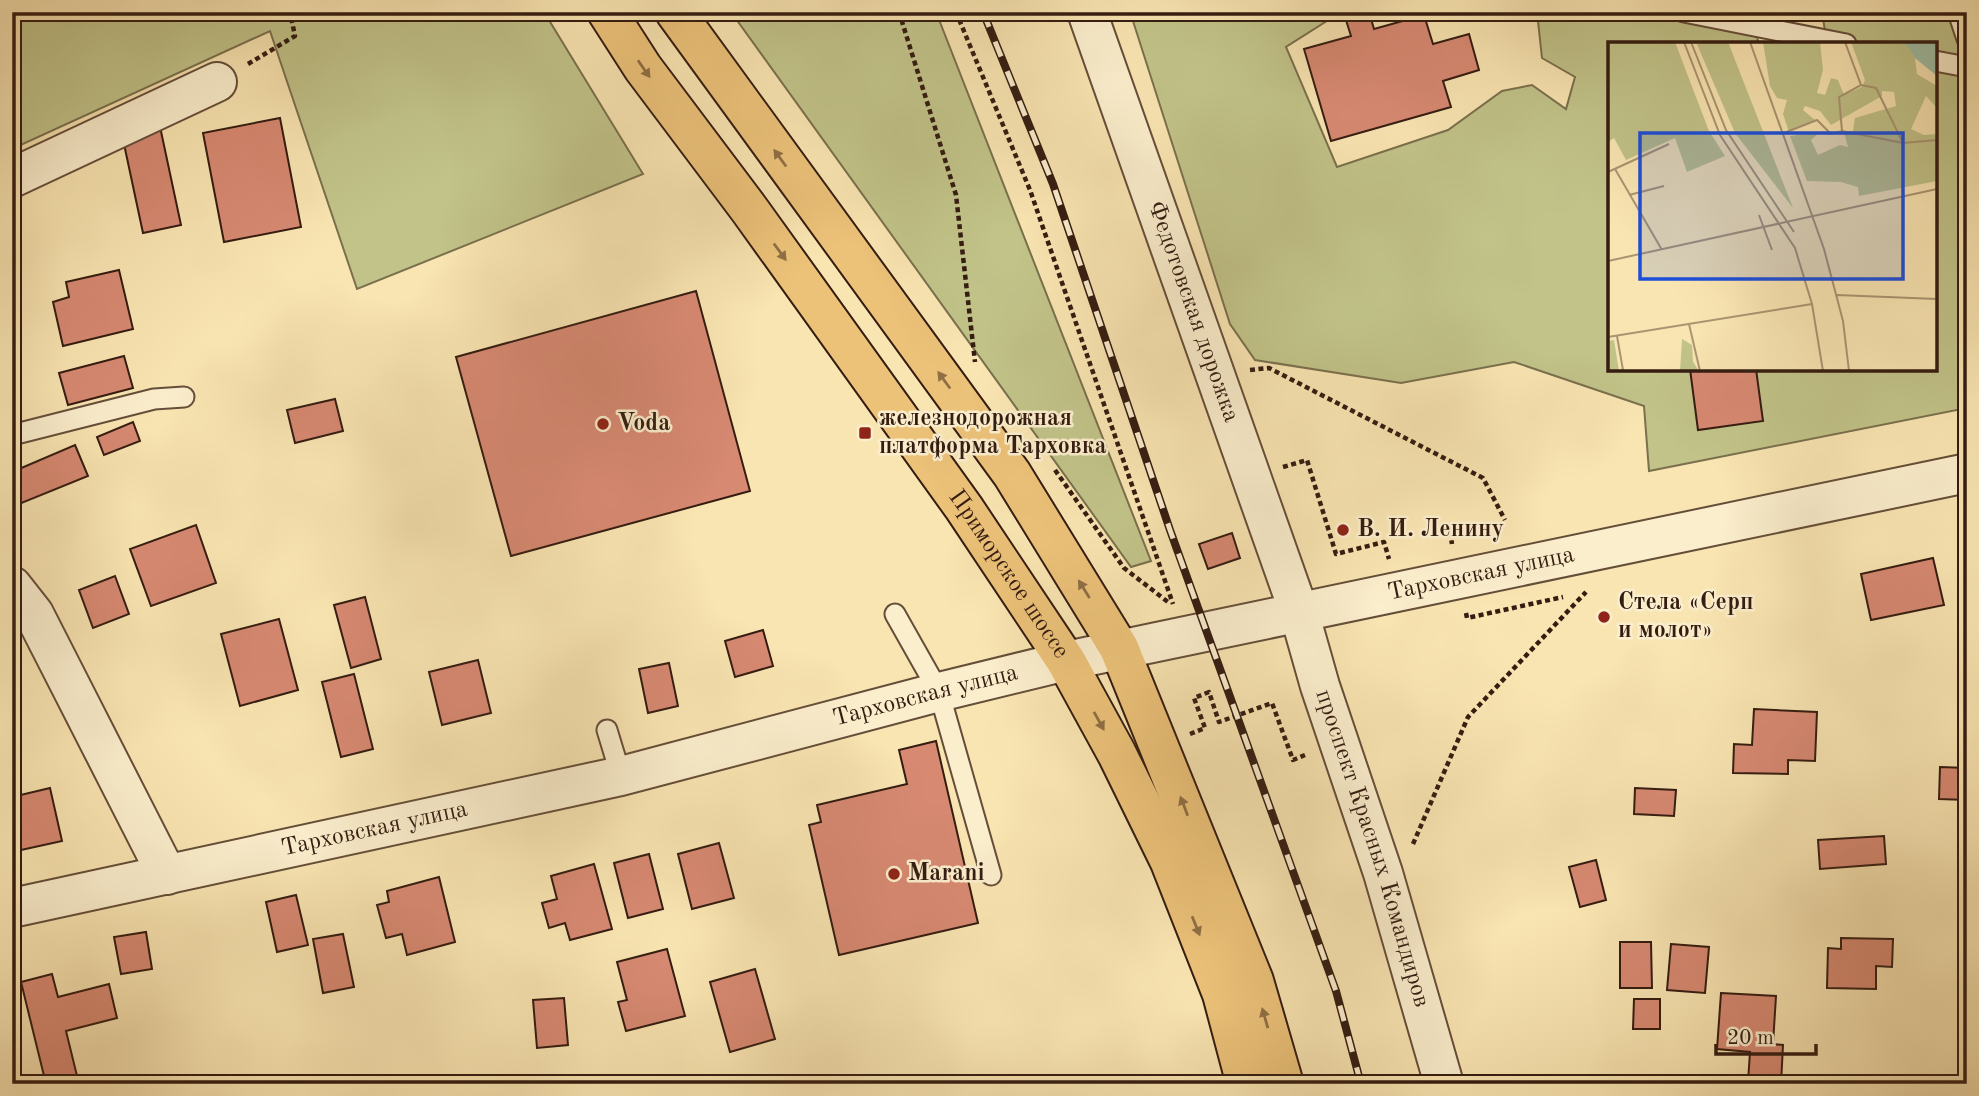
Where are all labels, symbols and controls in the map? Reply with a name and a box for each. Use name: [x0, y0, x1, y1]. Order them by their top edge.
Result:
inset map: [1608, 42, 1937, 371]
one-way arrow: [637, 60, 651, 78]
one-way arrow: [773, 148, 787, 167]
street label: Федотовская дорожка: [1143, 198, 1243, 426]
one-way arrow: [773, 243, 787, 261]
one-way arrow: [937, 371, 951, 389]
place label: железнодорожная платформа Тарховка: [879, 407, 1107, 459]
place label: Voda: [617, 412, 670, 436]
marker: Voda: [595, 416, 611, 432]
marker: железнодорожная платформа Тарховка: [857, 425, 873, 441]
street label: Приморское шоссе: [943, 486, 1073, 663]
place label: В. И. Ленину: [1357, 518, 1504, 542]
marker: В. И. Ленину: [1335, 522, 1351, 538]
street label: Тарховская улица: [1386, 543, 1577, 606]
one-way arrow: [1078, 580, 1091, 599]
place label: Стела «Серп и молот»: [1618, 591, 1754, 643]
marker: Стела «Серп и молот»: [1596, 609, 1612, 625]
street label: Тарховская улица: [831, 661, 1021, 731]
street label: проспект Красных Командиров: [1310, 687, 1433, 1010]
one-way arrow: [1092, 711, 1104, 731]
one-way arrow: [1178, 795, 1189, 816]
street label: Тарховская улица: [279, 798, 470, 861]
place label: Marani: [908, 862, 985, 886]
marker: Marani: [886, 866, 902, 882]
one-way arrow: [1191, 916, 1202, 937]
one-way arrow: [1259, 1007, 1270, 1029]
scale bar: [1716, 1012, 1816, 1056]
text: 20 m: [1727, 1028, 1774, 1049]

